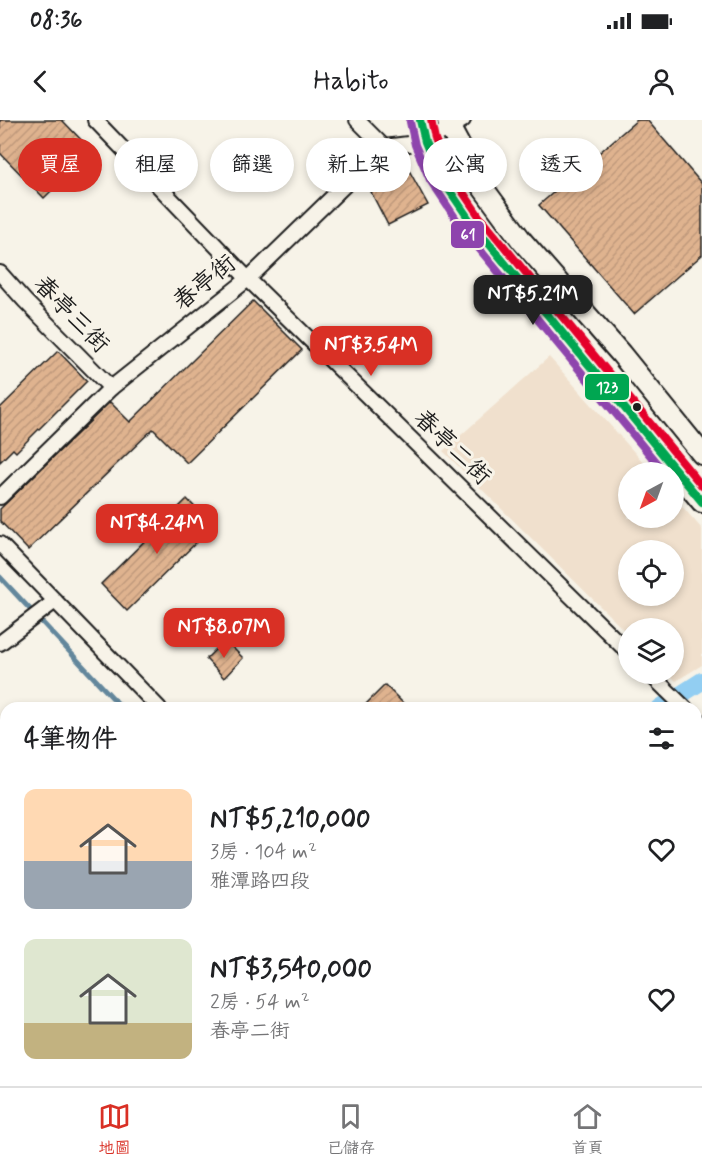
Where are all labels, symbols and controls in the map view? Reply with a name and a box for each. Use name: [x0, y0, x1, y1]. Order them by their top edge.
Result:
text: 08:36: [30, 7, 82, 35]
text: Habito: [313, 64, 389, 99]
icon: back: [24, 65, 57, 98]
icon: person: [645, 65, 678, 98]
chip: 買屋: [18, 138, 102, 192]
chip: 租屋: [114, 138, 198, 192]
chip: 篩選: [210, 138, 294, 192]
chip: 新上架: [306, 138, 411, 192]
chip: 公寓: [423, 138, 507, 192]
chip: 透天: [519, 138, 603, 192]
line badge: 61: [450, 220, 485, 249]
text: 61: [460, 225, 476, 246]
street label: 春亭街: [167, 248, 243, 318]
street label: 春亭三街: [27, 270, 115, 360]
pin: NT$5.21M: [471, 275, 595, 326]
text: NT$5.21M: [488, 281, 578, 308]
pin: NT$3.54M: [309, 326, 433, 377]
text: NT$3.54M: [324, 332, 418, 359]
line badge: 123: [584, 373, 630, 401]
text: 123: [596, 378, 619, 399]
unlabelled marker: [631, 401, 643, 413]
street label: 春亭二街: [407, 404, 497, 492]
north arrow: [618, 462, 684, 528]
map controls: [618, 462, 684, 684]
pin: NT$4.24M: [95, 504, 219, 555]
text: NT$4.24M: [110, 510, 204, 537]
button: locate: [618, 540, 684, 606]
pin: NT$8.07M: [162, 608, 286, 659]
text: NT$8.07M: [178, 614, 270, 641]
button: layers: [618, 618, 684, 684]
icon: filters: [645, 722, 678, 755]
text: 4筆物件: [24, 723, 117, 757]
text: NT$5,210,000: [210, 803, 371, 837]
icon: home: [72, 813, 144, 885]
icon: heart: [645, 833, 678, 866]
text: 3房 · 104 m²: [210, 839, 317, 866]
text: 雅潭路四段: [210, 868, 310, 895]
text: NT$3,540,000: [210, 953, 372, 987]
icon: home: [72, 963, 144, 1035]
icon: heart: [645, 983, 678, 1016]
text: 2房 · 54 m²: [210, 989, 310, 1016]
text: 春亭二街: [210, 1018, 290, 1045]
tab: 地圖: [98, 1100, 131, 1159]
tab: 已儲存: [327, 1100, 375, 1159]
tab: 首頁: [571, 1100, 604, 1159]

